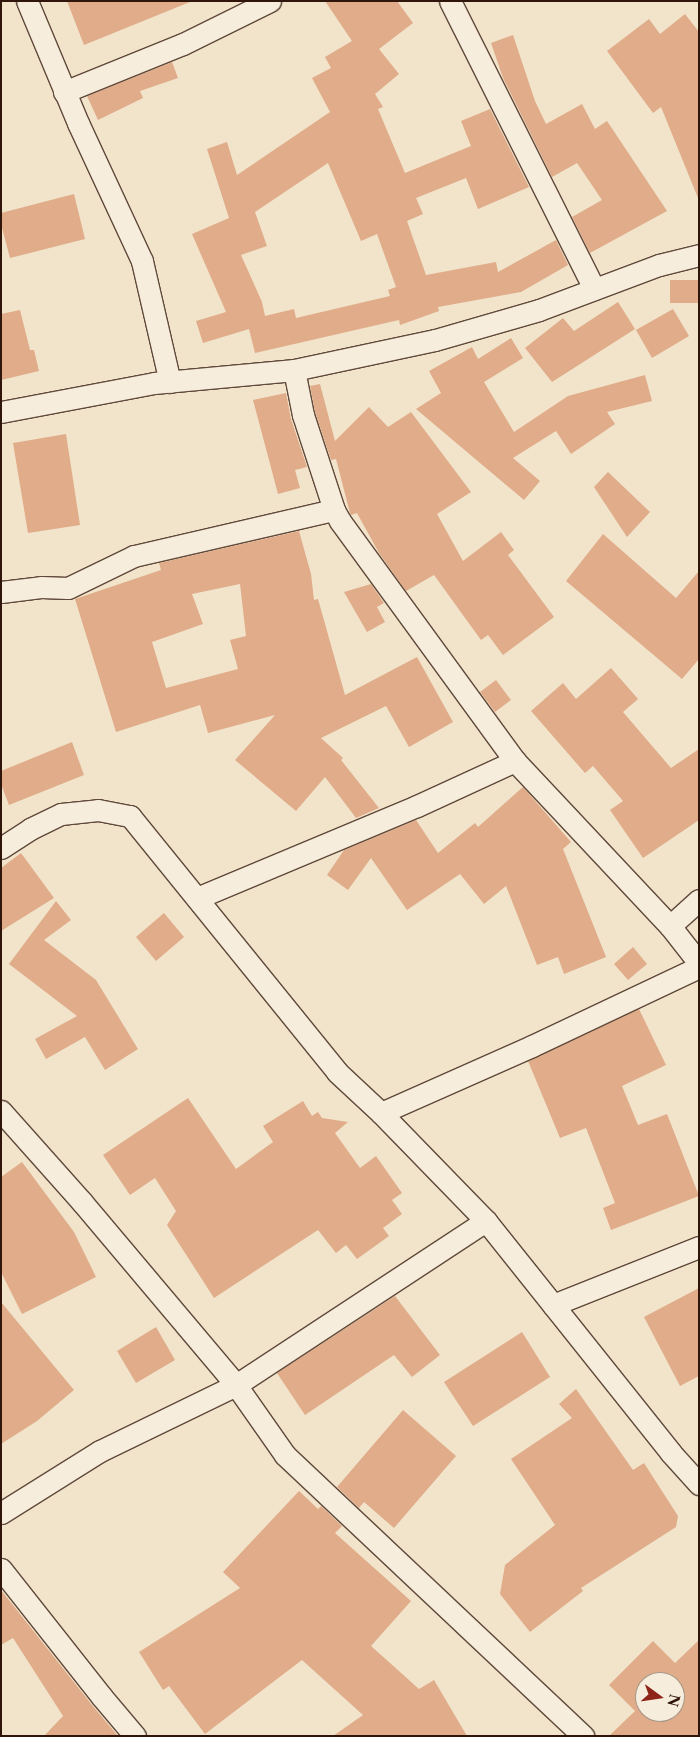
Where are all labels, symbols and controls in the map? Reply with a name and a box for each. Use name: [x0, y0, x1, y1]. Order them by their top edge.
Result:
north arrow: [635, 1672, 685, 1722]
text: N: [663, 1692, 684, 1708]

